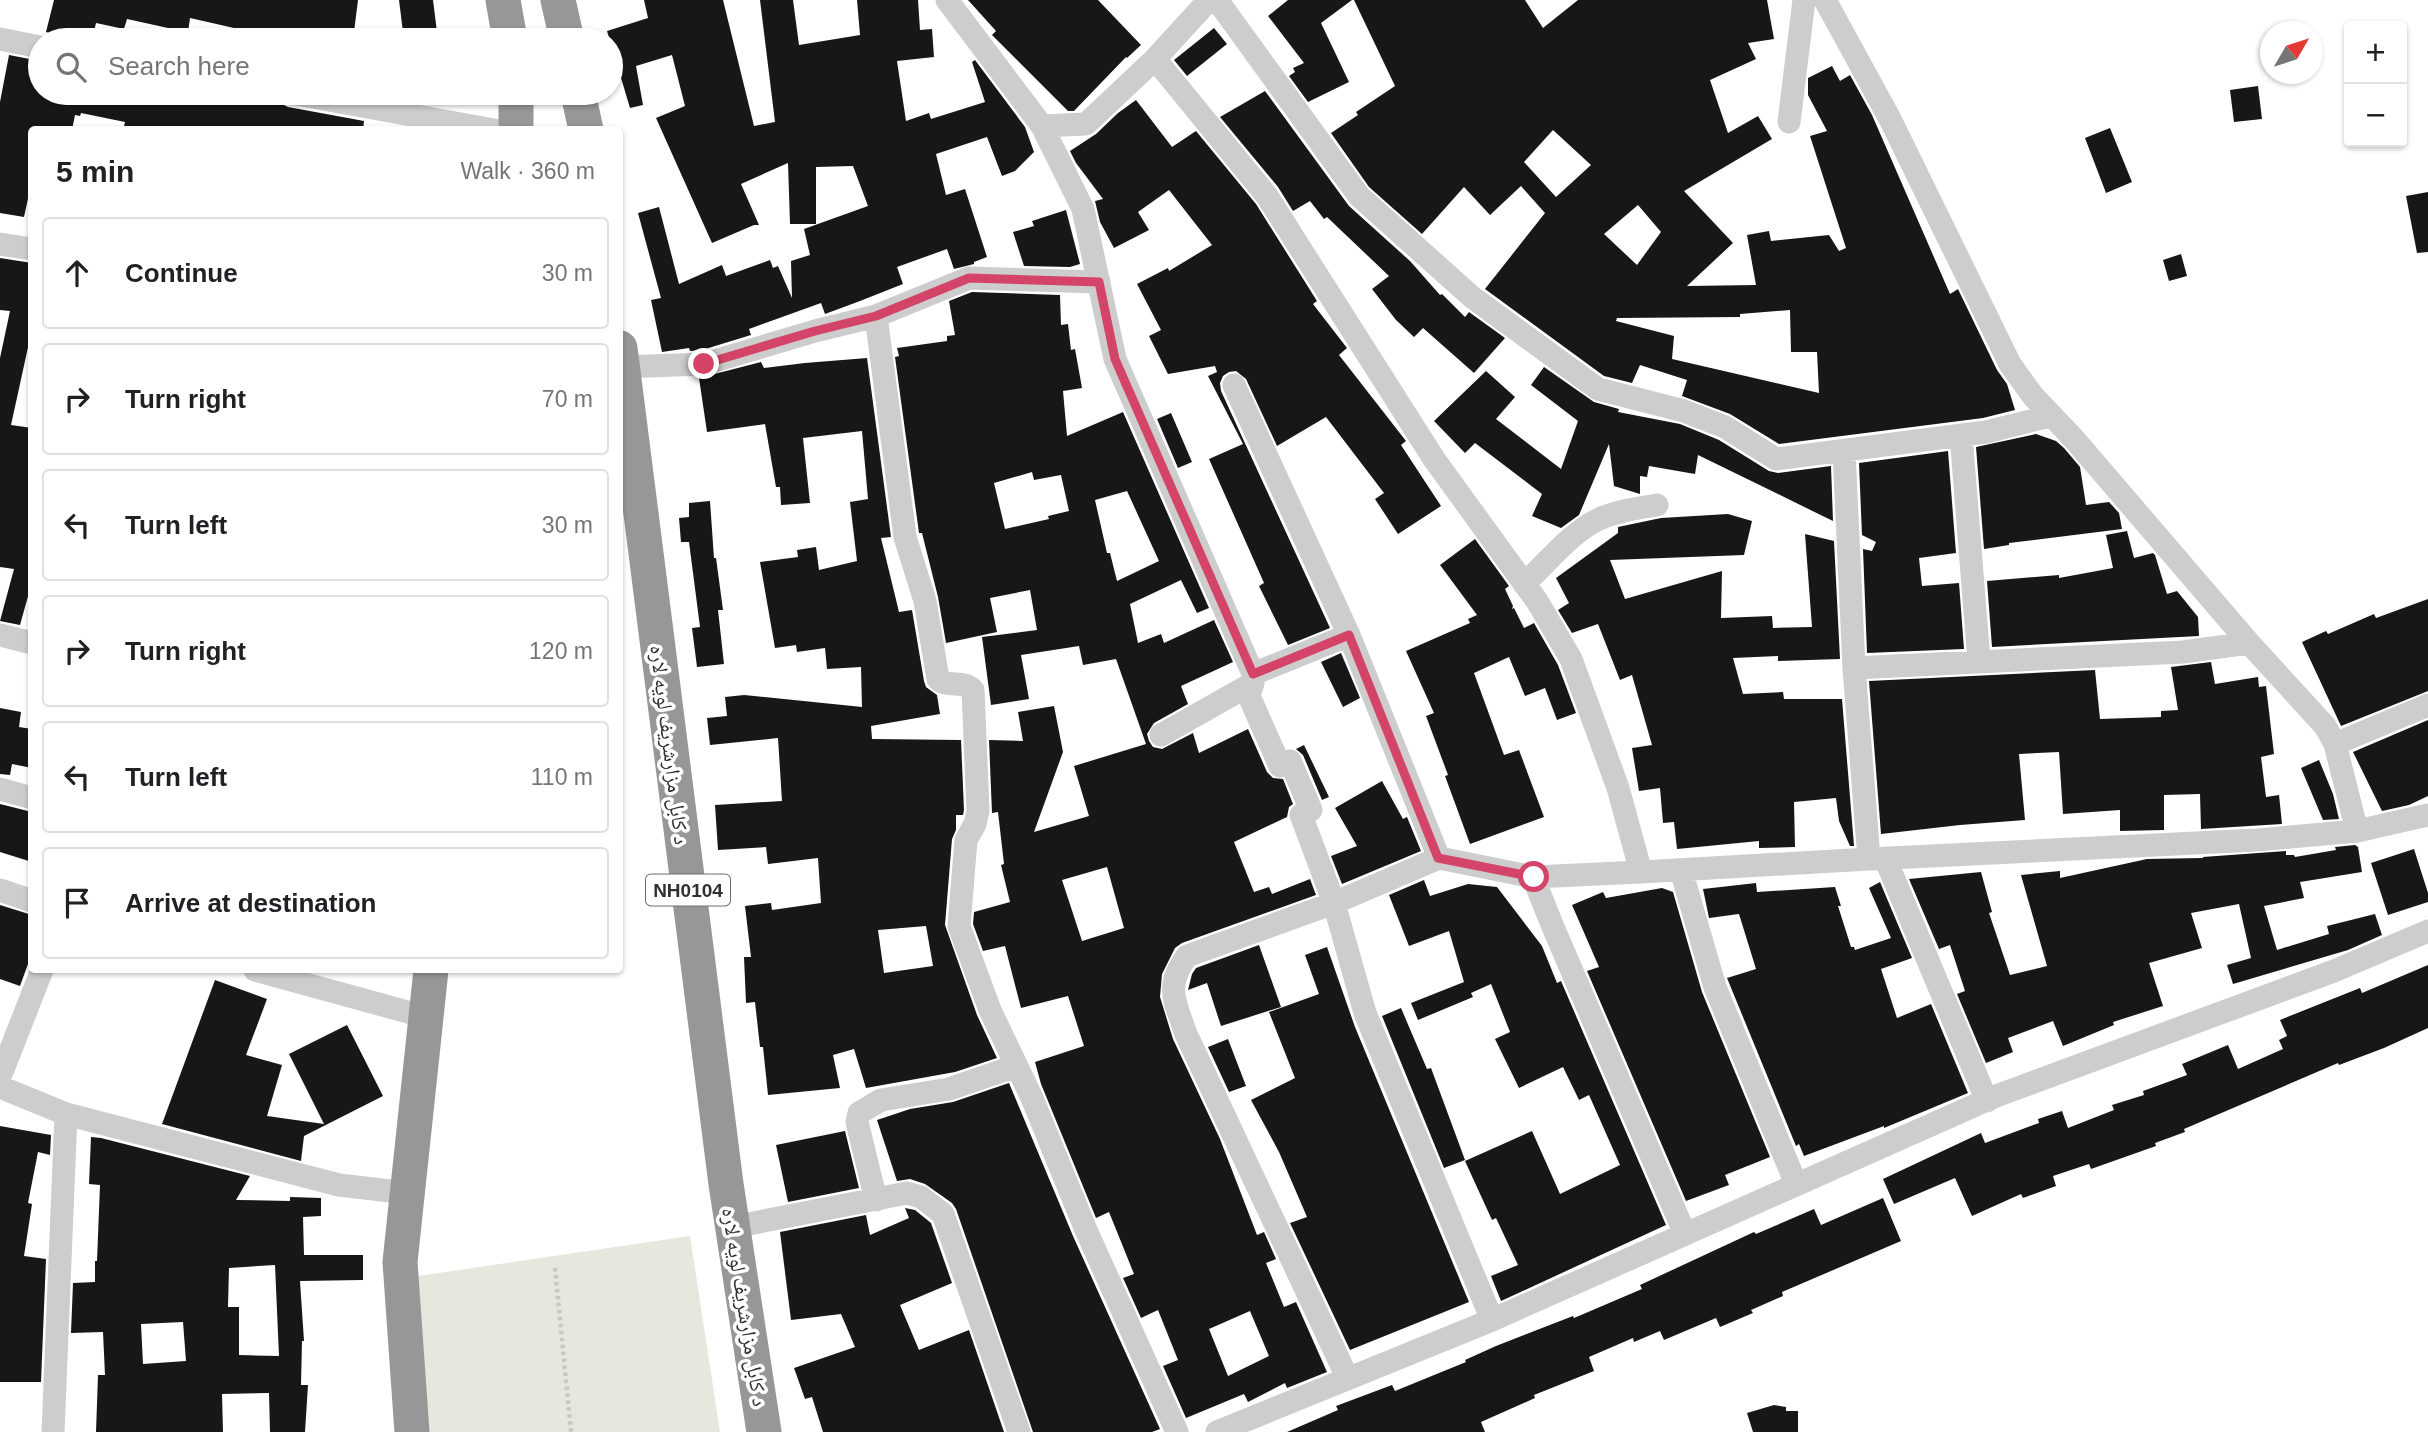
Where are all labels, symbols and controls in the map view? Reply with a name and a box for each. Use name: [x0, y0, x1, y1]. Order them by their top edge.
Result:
north arrow: [2260, 21, 2323, 84]
map controls: [2344, 21, 2407, 147]
button: +: [2344, 21, 2407, 84]
search box: [28, 28, 623, 105]
icon: search: [52, 48, 90, 86]
text: Search here: [108, 51, 250, 81]
button: −: [2344, 84, 2407, 147]
text: 5 min: [56, 155, 134, 188]
text: Walk · 360 m: [460, 158, 595, 184]
icon: ahead: [58, 254, 96, 292]
text: Continue: [125, 258, 238, 288]
text: 30 m: [542, 260, 593, 286]
route end: [688, 348, 719, 379]
icon: right: [58, 380, 96, 418]
text: Turn right: [125, 384, 246, 414]
text: 70 m: [542, 386, 593, 412]
icon: left: [58, 506, 96, 544]
text: Turn left: [125, 510, 227, 540]
text: 30 m: [542, 512, 593, 538]
icon: right: [58, 632, 96, 670]
text: Turn right: [125, 636, 246, 666]
text: 120 m: [529, 638, 593, 664]
street label: د کابل مزارشریف لویه لاره: [644, 644, 694, 846]
icon: left: [58, 758, 96, 796]
text: Turn left: [125, 762, 227, 792]
text: 110 m: [531, 764, 593, 790]
route start: [1518, 861, 1549, 892]
road number: NH0104: [646, 874, 730, 906]
icon: arrive: [58, 884, 96, 922]
text: Arrive at destination: [125, 888, 376, 918]
street label: د کابل مزارشریف لویه لاره: [716, 1206, 772, 1408]

